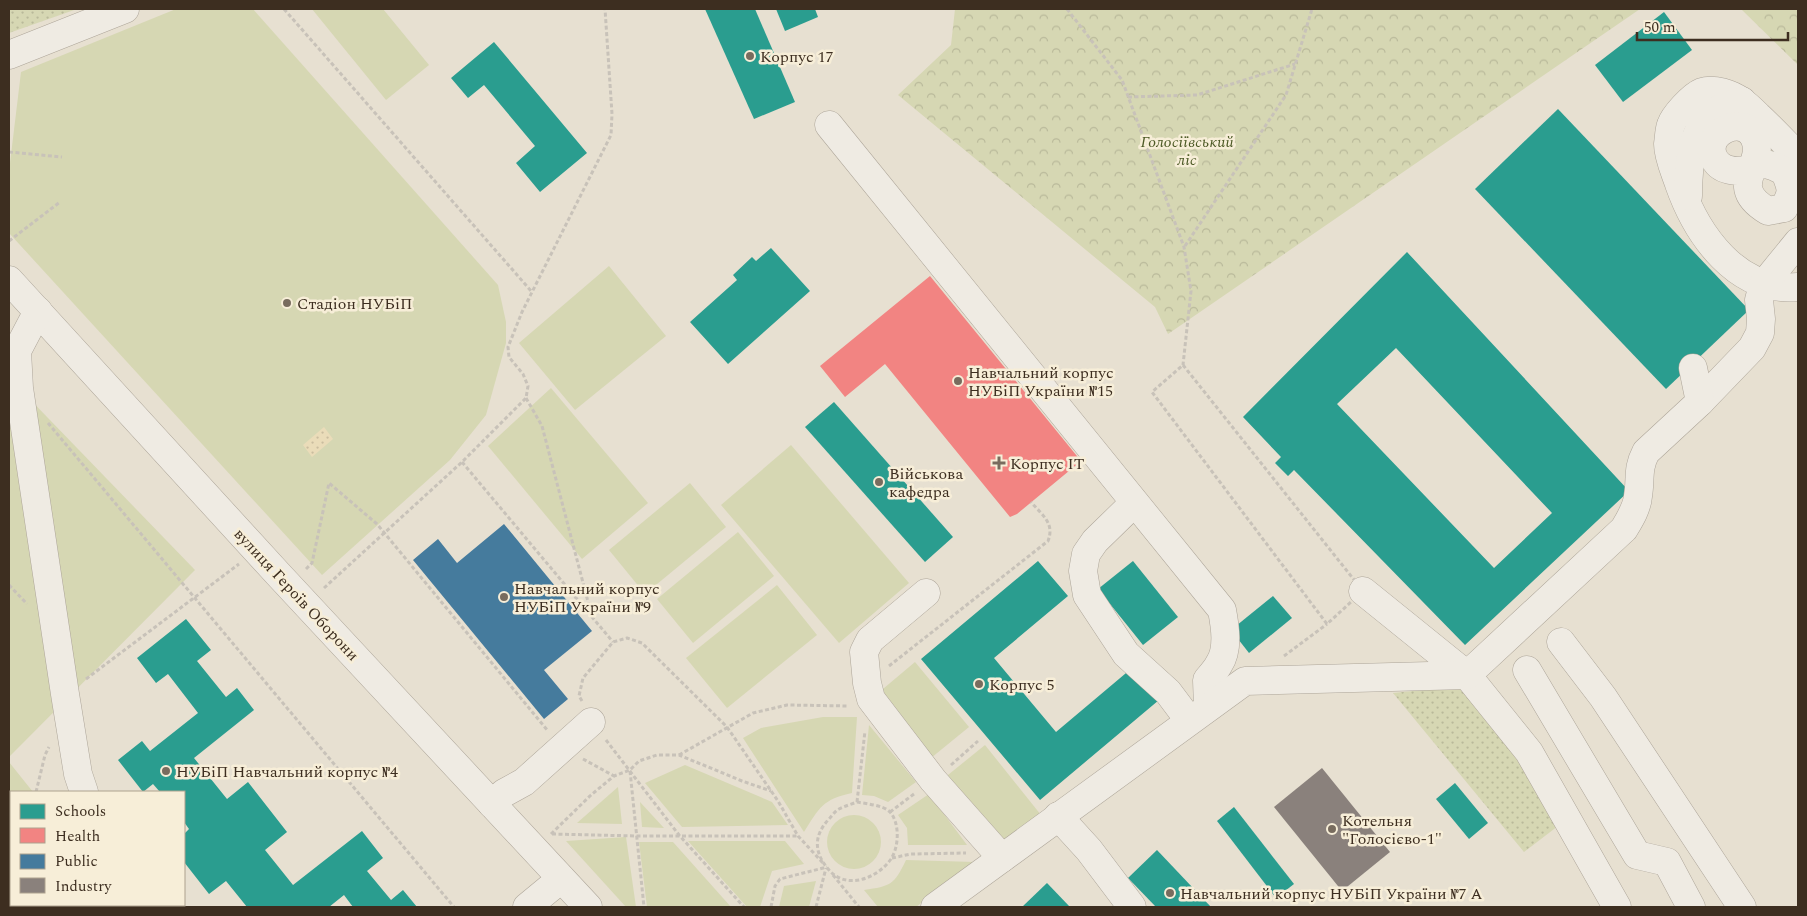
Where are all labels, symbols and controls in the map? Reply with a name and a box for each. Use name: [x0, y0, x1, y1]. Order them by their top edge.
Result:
scale bar: [1637, 10, 1788, 42]
text: 50 m: [1644, 16, 1676, 39]
place label: Корпус 17: [760, 45, 834, 69]
marker: Корпус 17: [744, 50, 756, 62]
park label: Голосіївський ліс: [1140, 130, 1234, 172]
place label: Стадіон НУБіП: [297, 292, 412, 316]
marker: Стадіон НУБіП: [281, 297, 293, 309]
place label: Навчальний корпус НУБіП України №15: [968, 361, 1114, 403]
marker: Навчальний корпус НУБіП України №15: [952, 375, 964, 387]
place label: Корпус ІТ: [1010, 452, 1085, 476]
marker: Корпус ІТ: [992, 456, 1006, 470]
place label: Військова кафедра: [889, 462, 964, 504]
marker: Військова кафедра: [873, 476, 885, 488]
street label: вулиця Героїв Оборони: [228, 523, 364, 667]
place label: Навчальний корпус НУБіП України №9: [514, 577, 660, 619]
marker: Навчальний корпус НУБіП України №9: [498, 591, 510, 603]
place label: Корпус 5: [989, 673, 1055, 697]
marker: Корпус 5: [973, 678, 985, 690]
place label: НУБіП Навчальний корпус №4: [176, 760, 398, 784]
marker: НУБіП Навчальний корпус №4: [160, 765, 172, 777]
legend: [10, 791, 185, 906]
text: Schools: [55, 800, 106, 823]
place label: Котельня "Голосієво-1": [1342, 809, 1442, 851]
marker: Котельня "Голосієво-1": [1326, 823, 1338, 835]
text: Health: [55, 825, 100, 848]
text: Public: [55, 850, 98, 873]
text: Industry: [55, 875, 112, 898]
place label: Навчальний корпус НУБіП України №7 А: [1180, 882, 1483, 906]
marker: Навчальний корпус НУБіП України №7 А: [1164, 887, 1176, 899]

